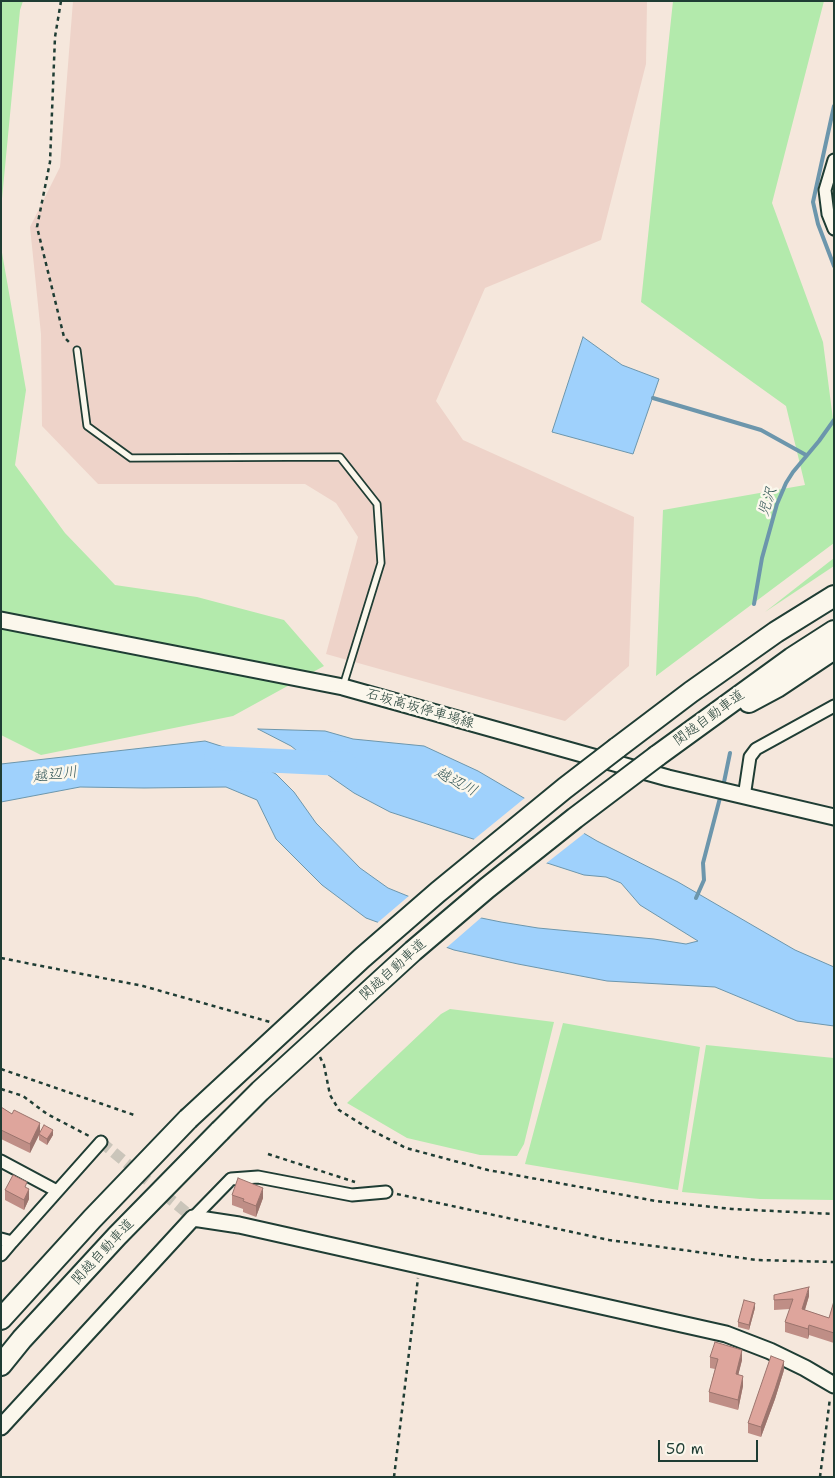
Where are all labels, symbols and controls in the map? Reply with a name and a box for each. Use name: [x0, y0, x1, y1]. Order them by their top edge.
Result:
water label: 児沢: [755, 485, 781, 519]
street label: 石坂高坂停車場線: [364, 685, 476, 733]
street label: 関越自動車道: [670, 687, 748, 749]
water label: 越辺川: [32, 763, 78, 787]
water label: 越辺川: [432, 763, 480, 801]
street label: 関越自動車道: [356, 936, 430, 1004]
street label: 関越自動車道: [68, 1216, 138, 1288]
scale bar: [660, 1430, 760, 1462]
text: 50 m: [666, 1439, 704, 1459]

